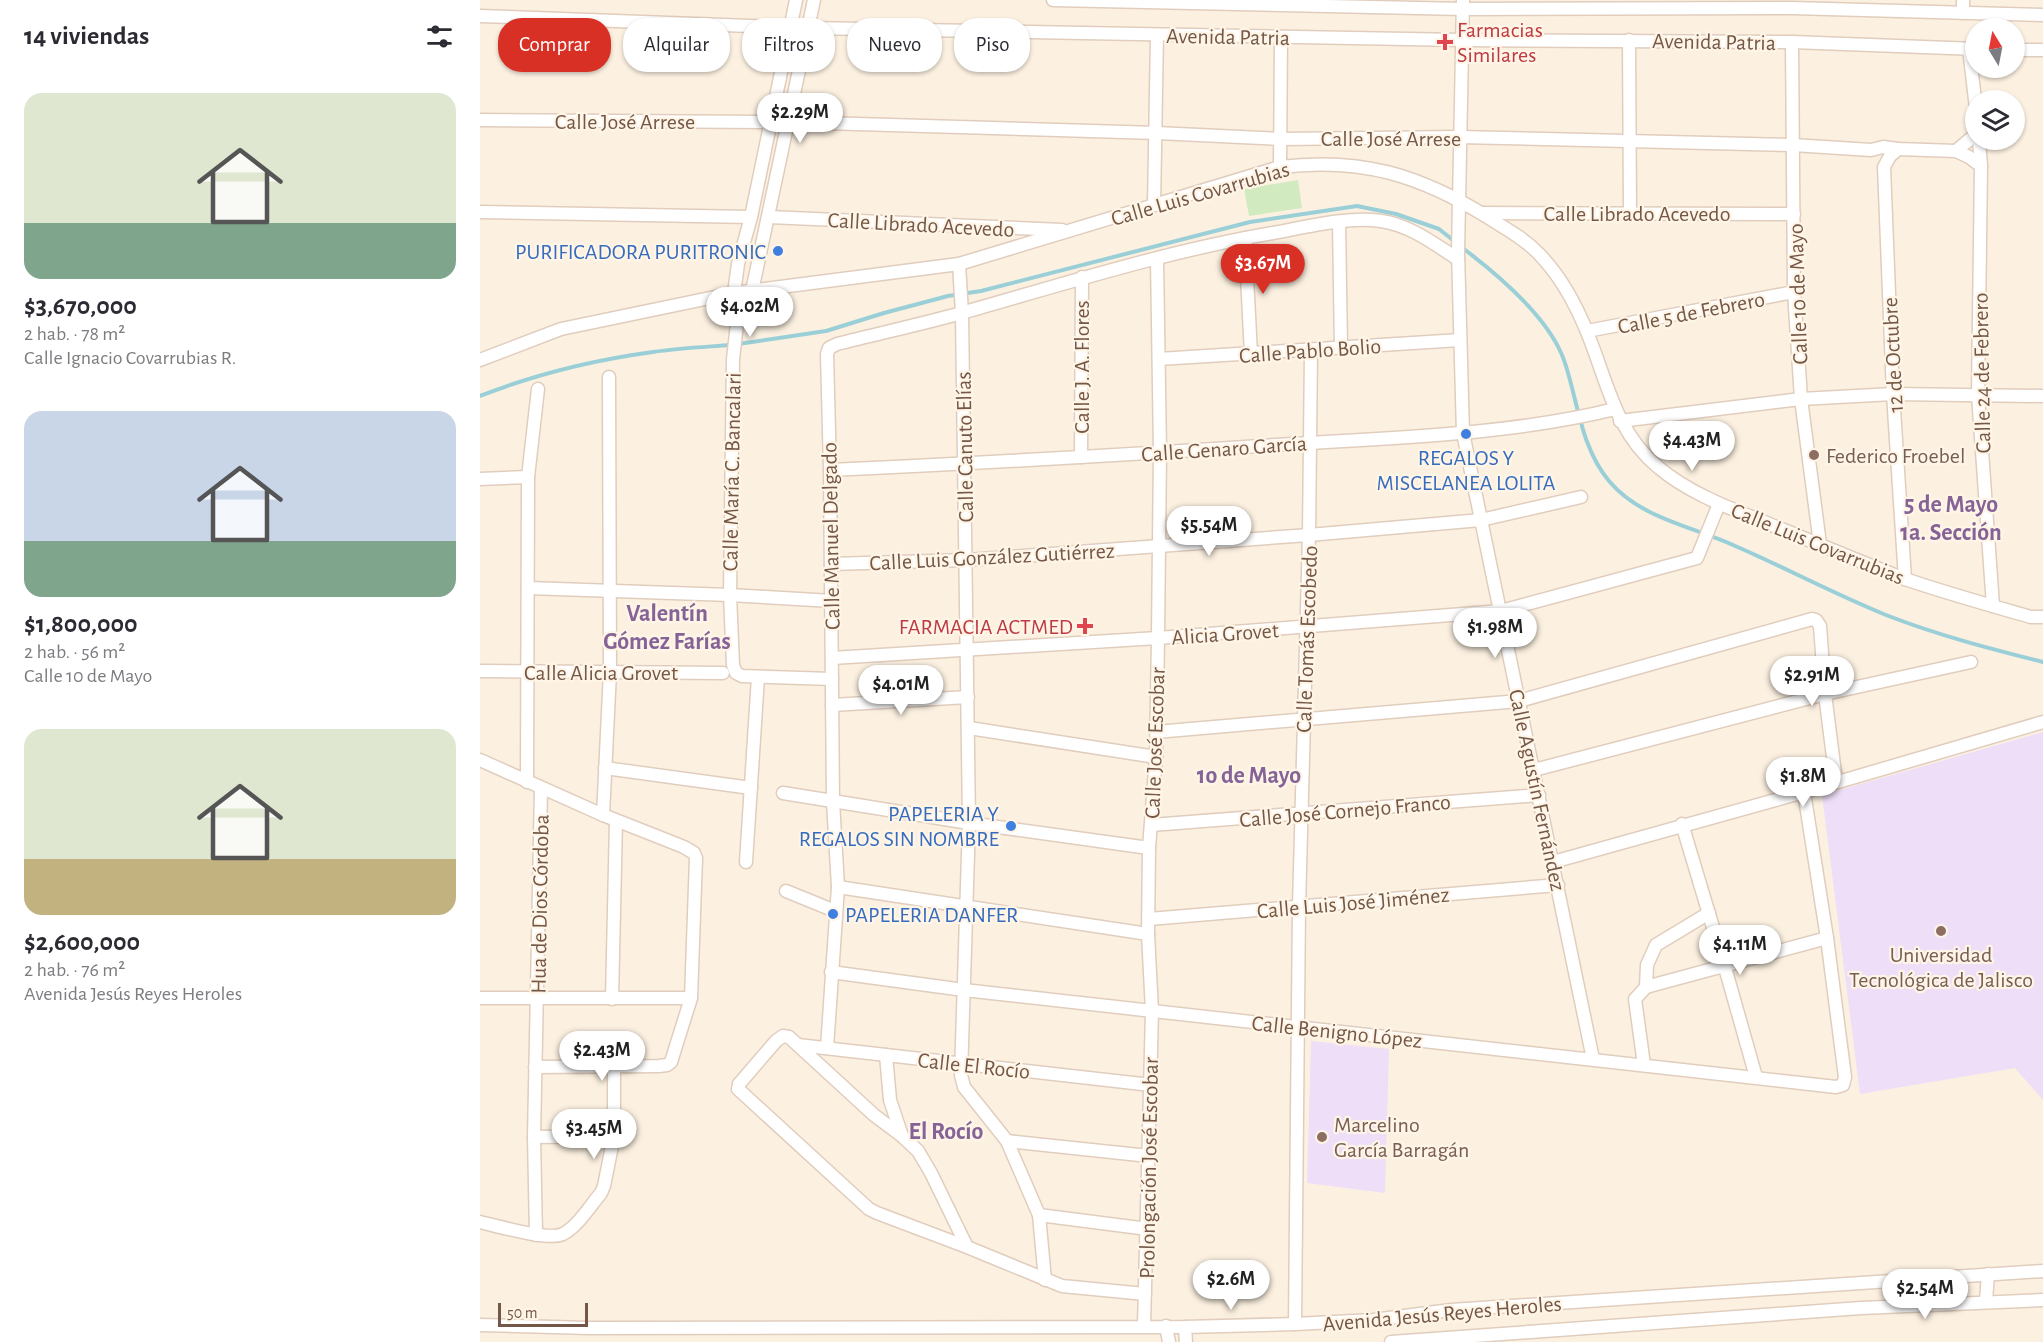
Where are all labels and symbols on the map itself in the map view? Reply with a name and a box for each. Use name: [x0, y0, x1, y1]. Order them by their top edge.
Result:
north arrow: [1965, 18, 2025, 78]
place label: Farmacias Similares: [1457, 19, 1543, 66]
street label: Avenida Patria: [1166, 25, 1290, 49]
street label: Avenida Patria: [1652, 30, 1776, 54]
marker: Farmacias Similares: [1438, 35, 1452, 49]
pin: $2.29M: [751, 93, 849, 144]
street label: Calle José Arrese: [555, 111, 695, 133]
street label: Calle José Arrese: [1321, 128, 1461, 150]
street label: Calle Luis Covarrubias: [1109, 158, 1292, 230]
street label: Calle Librado Acevedo: [1544, 203, 1730, 225]
street label: Calle Librado Acevedo: [827, 209, 1015, 241]
street label: Calle 10 de Mayo: [1785, 223, 1811, 365]
place label: PURIFICADORA PURITRONIC: [515, 241, 766, 263]
marker: PURIFICADORA PURITRONIC: [771, 244, 785, 258]
pin: $3.67M: [1214, 244, 1312, 295]
pin: $4.02M: [701, 287, 799, 338]
street label: Calle 5 de Febrero: [1616, 288, 1767, 338]
street label: Calle 24 de Febrero: [1970, 292, 1994, 454]
street label: 12 de Octubre: [1879, 297, 1907, 413]
street label: Calle J. A. Flores: [1071, 300, 1093, 434]
street label: Calle Pablo Bolio: [1238, 335, 1382, 367]
street label: Calle Canuto Elías: [953, 371, 977, 523]
street label: Calle María C. Bancalari: [719, 372, 745, 572]
pin: $4.43M: [1643, 421, 1741, 472]
marker: REGALOS Y MISCELANEA LOLITA: [1459, 427, 1473, 441]
street label: Calle Genaro García: [1141, 432, 1308, 466]
street label: Calle Manuel Delgado: [818, 442, 844, 630]
place label: Federico Froebel: [1826, 445, 1965, 467]
place label: REGALOS Y MISCELANEA LOLITA: [1377, 447, 1556, 494]
marker: Federico Froebel: [1807, 448, 1821, 462]
district label: 5 de Mayo 1a. Sección: [1900, 493, 2002, 545]
street label: Calle Luis Covarrubias: [1728, 499, 1907, 589]
pin: $5.54M: [1160, 506, 1258, 557]
street label: Calle Luis González Gutiérrez: [869, 540, 1115, 574]
street label: Calle Tomás Escobedo: [1293, 545, 1321, 733]
district label: Valentín Gómez Farías: [603, 602, 731, 654]
pin: $1.98M: [1446, 608, 1544, 659]
place label: FARMACIA ACTMED: [899, 616, 1073, 638]
marker: FARMACIA ACTMED: [1078, 619, 1092, 633]
street label: Alicia Grovet: [1171, 619, 1279, 649]
pin: $2.91M: [1763, 656, 1861, 707]
street label: Calle Alicia Grovet: [524, 662, 678, 684]
pin: $4.01M: [852, 665, 950, 716]
street label: Calle José Escobar: [1141, 667, 1169, 819]
street label: Calle Agustín Fernández: [1505, 687, 1569, 893]
pin: $1.8M: [1761, 757, 1845, 808]
district label: 1o de Mayo: [1197, 764, 1301, 788]
street label: Calle José Cornejo Franco: [1239, 791, 1452, 831]
place label: PAPELERIA Y REGALOS SIN NOMBRE: [799, 803, 999, 850]
street label: Hua de Dios Córdoba: [527, 814, 553, 994]
marker: PAPELERIA Y REGALOS SIN NOMBRE: [1004, 819, 1018, 833]
street label: Calle Luis José Jiménez: [1256, 884, 1450, 922]
place label: PAPELERIA DANFER: [845, 904, 1018, 926]
marker: PAPELERIA DANFER: [826, 907, 840, 921]
marker: Universidad Tecnológica de Jalisco: [1934, 924, 1948, 938]
pin: $4.11M: [1691, 925, 1789, 976]
place label: Universidad Tecnológica de Jalisco: [1849, 944, 2033, 991]
street label: Calle Benigno López: [1251, 1012, 1423, 1052]
pin: $2.43M: [553, 1031, 651, 1082]
street label: Calle El Rocío: [917, 1049, 1031, 1083]
street label: Prolongación José Escobar: [1136, 1057, 1162, 1279]
pin: $3.45M: [545, 1109, 643, 1160]
place label: Marcelino García Barragán: [1334, 1114, 1469, 1161]
district label: El Rocío: [909, 1120, 984, 1144]
marker: Marcelino García Barragán: [1315, 1130, 1329, 1144]
pin: $2.6M: [1189, 1260, 1273, 1311]
pin: $2.54M: [1876, 1269, 1974, 1320]
street label: Avenida Jesús Reyes Heroles: [1322, 1293, 1563, 1335]
scale bar: [498, 1300, 588, 1328]

